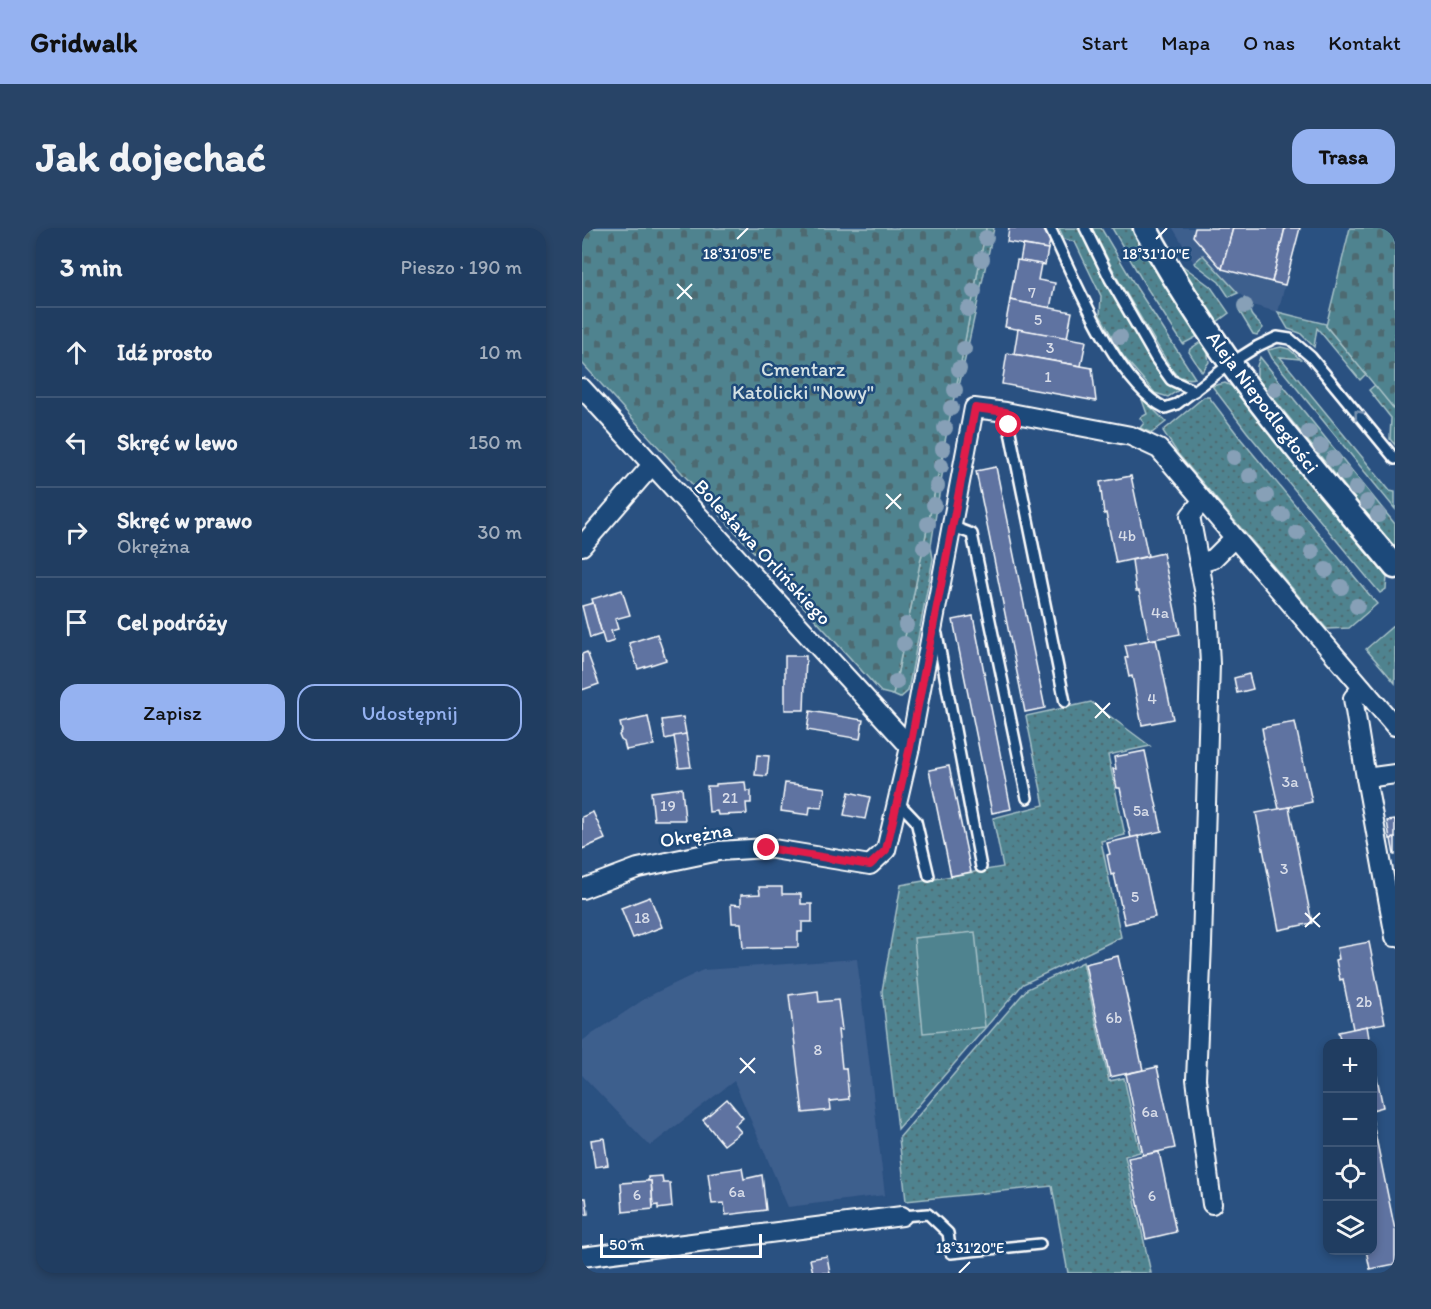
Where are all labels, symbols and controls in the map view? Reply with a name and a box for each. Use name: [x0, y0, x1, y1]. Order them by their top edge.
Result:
text: Gridwalk: [30, 25, 138, 59]
text: Start: [1082, 30, 1128, 55]
text: Mapa: [1161, 30, 1210, 55]
text: O nas: [1243, 30, 1295, 55]
text: Kontakt: [1328, 30, 1401, 55]
button: Trasa: [1292, 129, 1395, 184]
text: Jak dojechać: [36, 131, 266, 182]
text: 18°31'05"E: [703, 245, 771, 263]
text: 18°31'10"E: [1122, 245, 1190, 263]
text: 3 min: [60, 251, 122, 283]
text: Pieszo · 190 m: [401, 255, 522, 279]
house number: 7: [1028, 283, 1036, 302]
house number: 5: [1034, 310, 1042, 329]
street label: Aleja Niepodległości: [1202, 326, 1324, 478]
icon: ahead: [60, 336, 93, 369]
house number: 3: [1046, 338, 1055, 357]
text: Idź prosto: [117, 339, 213, 366]
text: 10 m: [479, 340, 522, 364]
park label: Cmentarz Katolicki "Nowy": [732, 357, 874, 404]
house number: 1: [1044, 367, 1052, 386]
one-way arrow: [1354, 410, 1365, 421]
route start: [995, 411, 1021, 437]
icon: left: [60, 426, 93, 459]
text: Skręć w lewo: [117, 429, 238, 456]
text: 150 m: [469, 430, 522, 454]
street label: Bolesława Orlińskiego: [689, 474, 837, 630]
text: Skręć w prawo: [117, 507, 252, 534]
icon: right: [60, 516, 93, 549]
text: 30 m: [477, 520, 522, 544]
house number: 4b: [1118, 526, 1136, 545]
text: Okrężna: [117, 534, 190, 558]
house number: 4a: [1151, 603, 1170, 622]
icon: arrive: [60, 606, 93, 639]
text: Cel podróży: [117, 609, 227, 636]
button: Zapisz: [60, 684, 285, 741]
button: Udostępnij: [297, 684, 522, 741]
house number: 4: [1147, 689, 1157, 708]
house number: 3a: [1281, 772, 1299, 791]
house number: 21: [722, 788, 738, 807]
house number: 19: [660, 796, 676, 815]
house number: 5a: [1133, 801, 1150, 820]
street label: Okrężna: [658, 817, 734, 853]
route end: [753, 834, 779, 860]
house number: 3: [1280, 859, 1289, 878]
house number: 5: [1131, 887, 1139, 906]
house number: 18: [634, 908, 650, 927]
house number: 2b: [1356, 992, 1372, 1011]
house number: 6b: [1106, 1008, 1122, 1027]
map controls: [1323, 1039, 1377, 1255]
button: +: [1323, 1039, 1377, 1093]
house number: 8: [814, 1040, 823, 1059]
button: −: [1323, 1093, 1377, 1147]
house number: 6a: [1142, 1102, 1159, 1121]
button: locate: [1323, 1147, 1377, 1201]
house number: 6a: [729, 1182, 746, 1201]
house number: 6: [633, 1185, 641, 1204]
house number: 6: [1148, 1186, 1156, 1205]
button: layers: [1323, 1201, 1377, 1255]
scale bar: [600, 1231, 762, 1258]
text: 50 m: [609, 1235, 644, 1254]
text: 18°31'20"E: [936, 1239, 1004, 1257]

